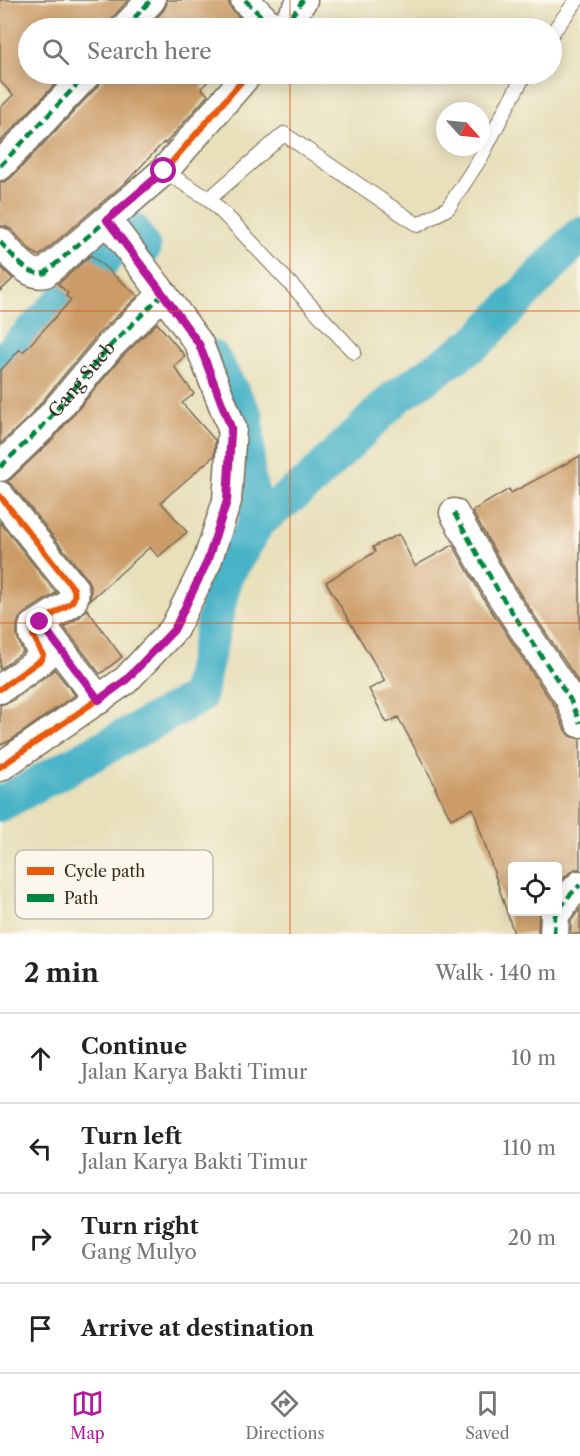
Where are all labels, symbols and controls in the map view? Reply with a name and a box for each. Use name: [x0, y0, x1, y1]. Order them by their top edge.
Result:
search box: [18, 18, 562, 84]
icon: search: [39, 35, 72, 68]
text: Search here: [87, 38, 212, 65]
north arrow: [436, 102, 490, 156]
route start: [150, 157, 176, 183]
street label: Gang Sueb: [44, 337, 120, 422]
route end: [26, 608, 52, 634]
legend: [15, 850, 213, 919]
text: Cycle path: [64, 861, 145, 881]
map controls: [508, 862, 562, 916]
button: locate: [508, 862, 562, 916]
text: Path: [64, 888, 98, 908]
text: 2 min: [24, 957, 99, 989]
text: Walk · 140 m: [435, 961, 556, 985]
text: Continue: [81, 1033, 187, 1060]
icon: ahead: [24, 1042, 57, 1075]
text: 10 m: [511, 1046, 556, 1070]
text: Jalan Karya Bakti Timur: [81, 1060, 308, 1084]
text: Turn left: [81, 1123, 182, 1150]
icon: left: [24, 1132, 57, 1165]
text: 110 m: [503, 1136, 556, 1160]
text: Jalan Karya Bakti Timur: [81, 1150, 308, 1174]
text: Turn right: [81, 1213, 199, 1240]
icon: right: [24, 1222, 57, 1255]
text: 20 m: [508, 1226, 556, 1250]
text: Gang Mulyo: [81, 1240, 197, 1264]
icon: arrive: [24, 1312, 57, 1345]
text: Arrive at destination: [81, 1315, 314, 1342]
tab: Map: [70, 1387, 105, 1443]
tab: Directions: [245, 1387, 324, 1443]
tab: Saved: [465, 1387, 510, 1443]

